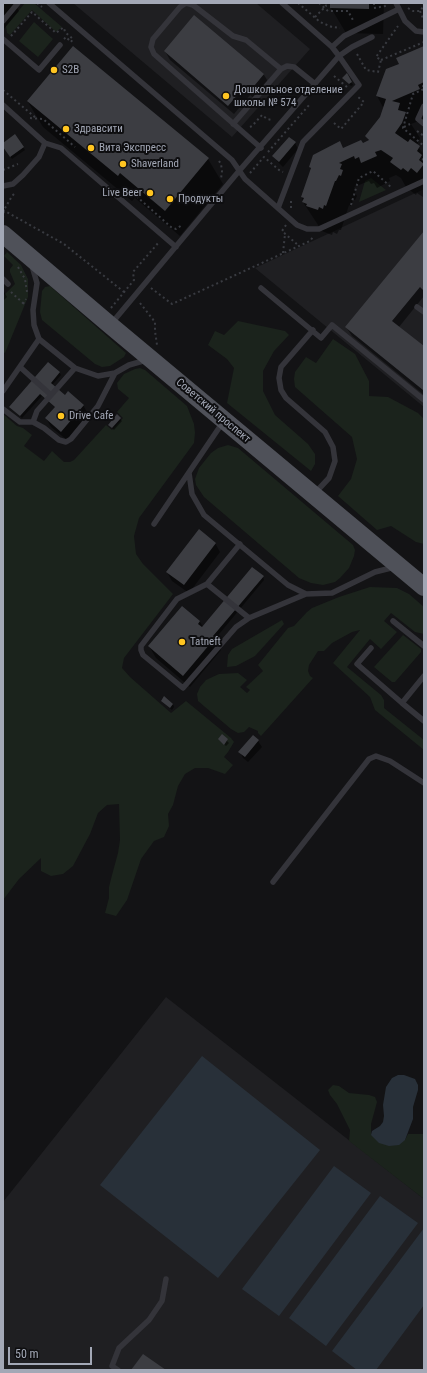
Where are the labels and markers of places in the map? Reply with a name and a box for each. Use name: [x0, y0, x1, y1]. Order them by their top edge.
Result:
place label: S2B: [62, 63, 79, 77]
marker: S2B: [49, 65, 59, 75]
place label: Дошкольное отделение школы № 574: [234, 83, 343, 109]
marker: Дошкольное отделение школы № 574: [221, 91, 231, 101]
place label: Здравсити: [74, 122, 123, 136]
marker: Здравсити: [61, 124, 71, 134]
place label: Вита Экспресс: [99, 141, 166, 155]
marker: Вита Экспресс: [86, 143, 96, 153]
place label: Shaverland: [131, 157, 179, 171]
marker: Shaverland: [118, 159, 128, 169]
place label: Live Beer: [102, 186, 142, 200]
marker: Live Beer: [145, 188, 155, 198]
place label: Продукты: [178, 192, 223, 206]
marker: Продукты: [165, 194, 175, 204]
place label: Drive Cafe: [69, 409, 113, 423]
marker: Drive Cafe: [56, 411, 66, 421]
place label: Tatneft: [190, 635, 221, 649]
marker: Tatneft: [177, 637, 187, 647]

